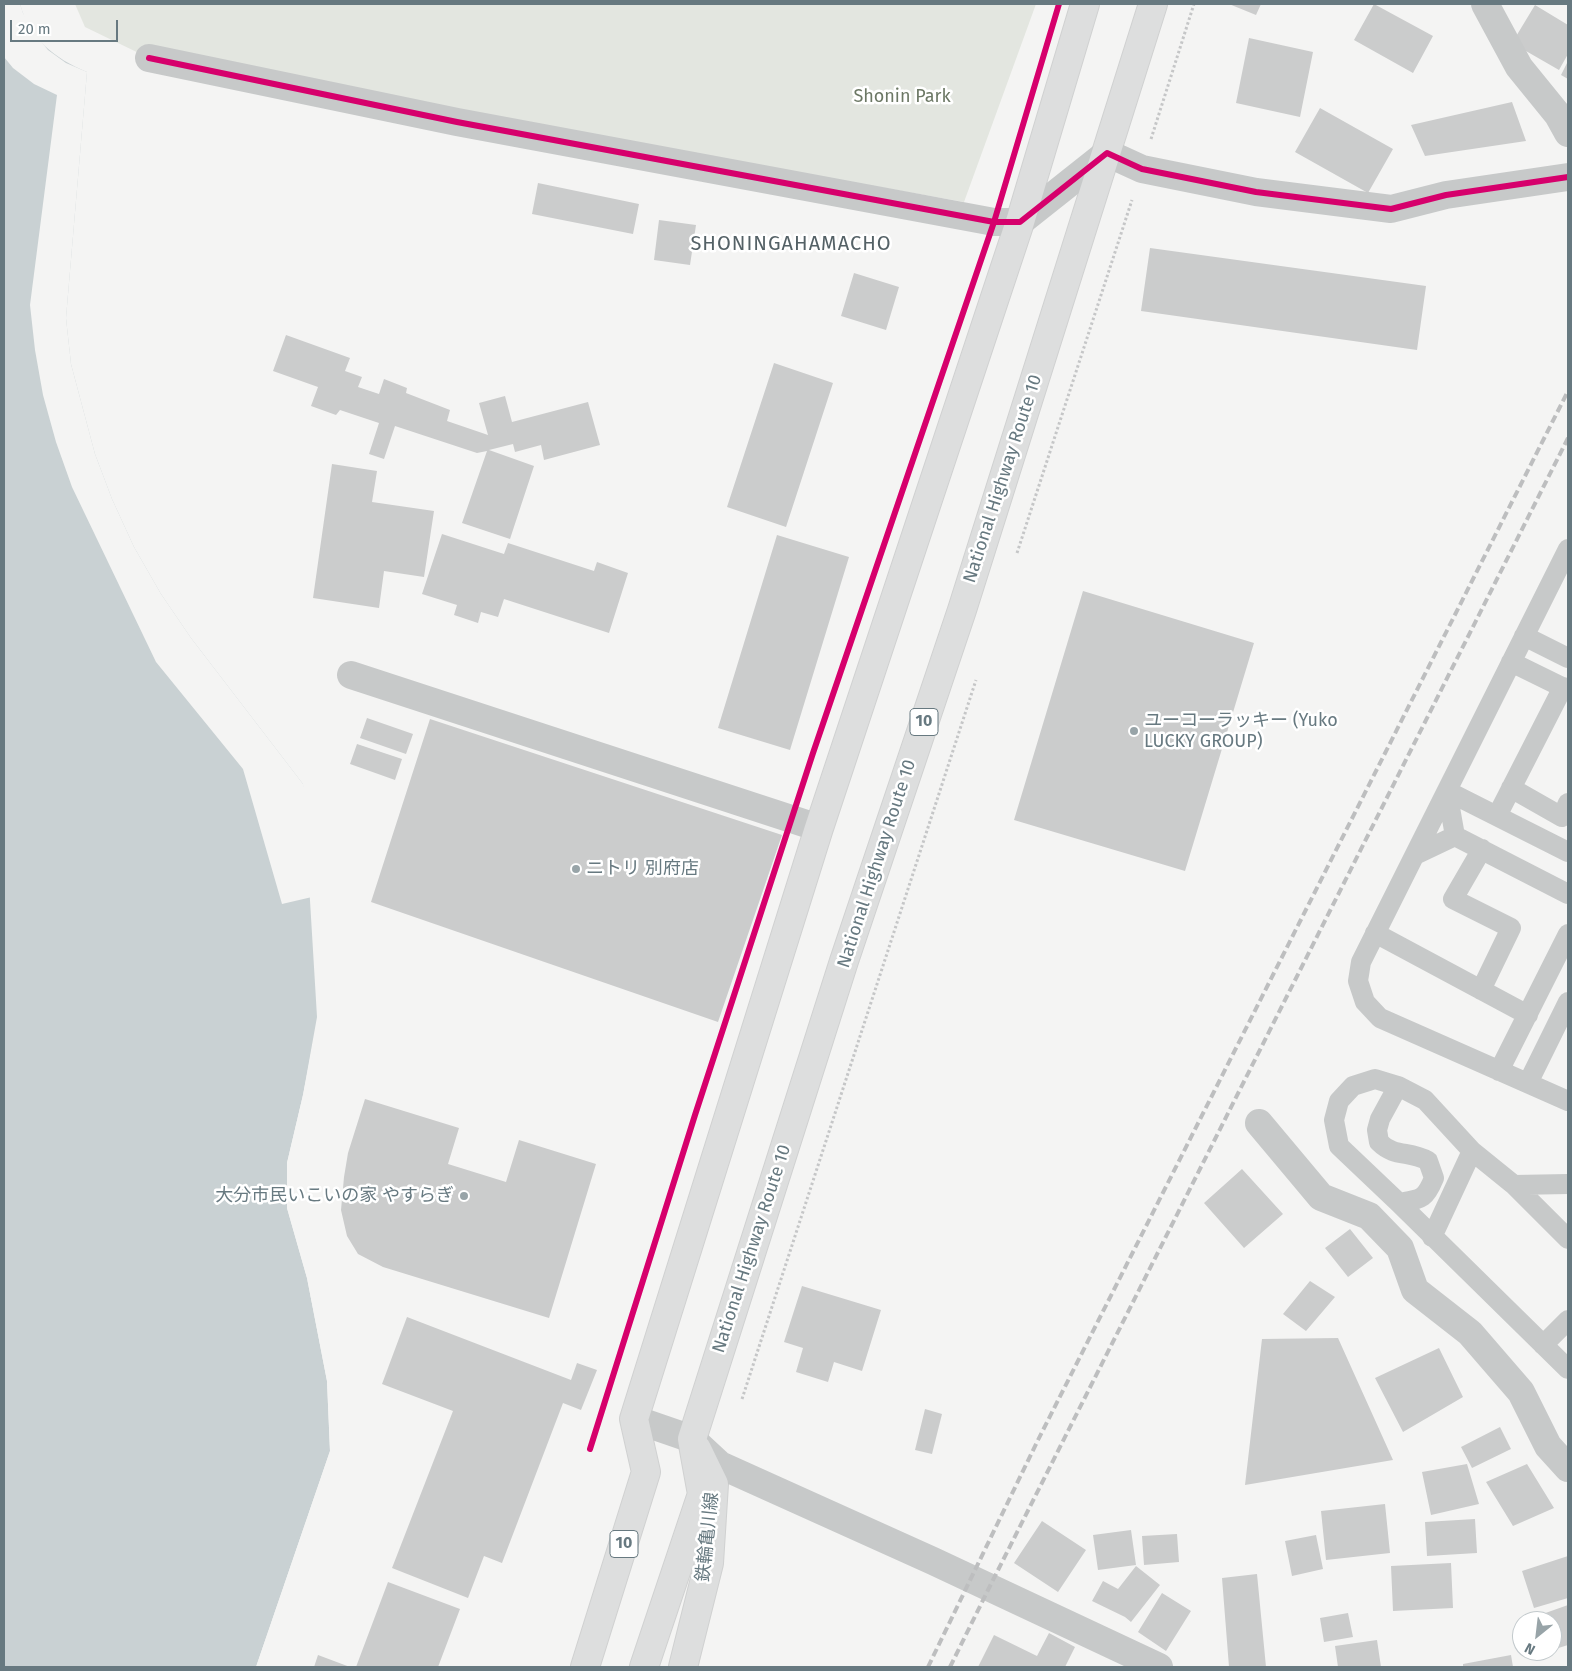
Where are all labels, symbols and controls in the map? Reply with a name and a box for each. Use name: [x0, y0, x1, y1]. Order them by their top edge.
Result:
scale bar: [12, 10, 120, 42]
text: 20 m: [18, 20, 51, 38]
park label: Shonin Park: [853, 86, 951, 108]
district label: SHONINGAHAMACHO: [689, 232, 893, 256]
street label: National Highway Route 10: [959, 372, 1047, 586]
road number: 10: [910, 709, 938, 736]
place label: ユーコーラッキー (Yuko LUCKY GROUP): [1144, 710, 1338, 752]
marker: ユーコーラッキー (Yuko LUCKY GROUP): [1128, 725, 1140, 737]
street label: National Highway Route 10: [833, 757, 921, 971]
place label: ニトリ 別府店: [586, 858, 699, 880]
marker: ニトリ 別府店: [570, 863, 582, 875]
street label: National Highway Route 10: [708, 1142, 796, 1356]
place label: 大分市民いこいの家 やすらぎ: [215, 1185, 454, 1207]
marker: 大分市民いこいの家 やすらぎ: [458, 1190, 470, 1202]
street label: 鉄輪亀川線: [693, 1491, 723, 1583]
road number: 10: [610, 1530, 638, 1558]
north arrow: [1512, 1611, 1562, 1661]
text: N: [1522, 1639, 1538, 1658]

